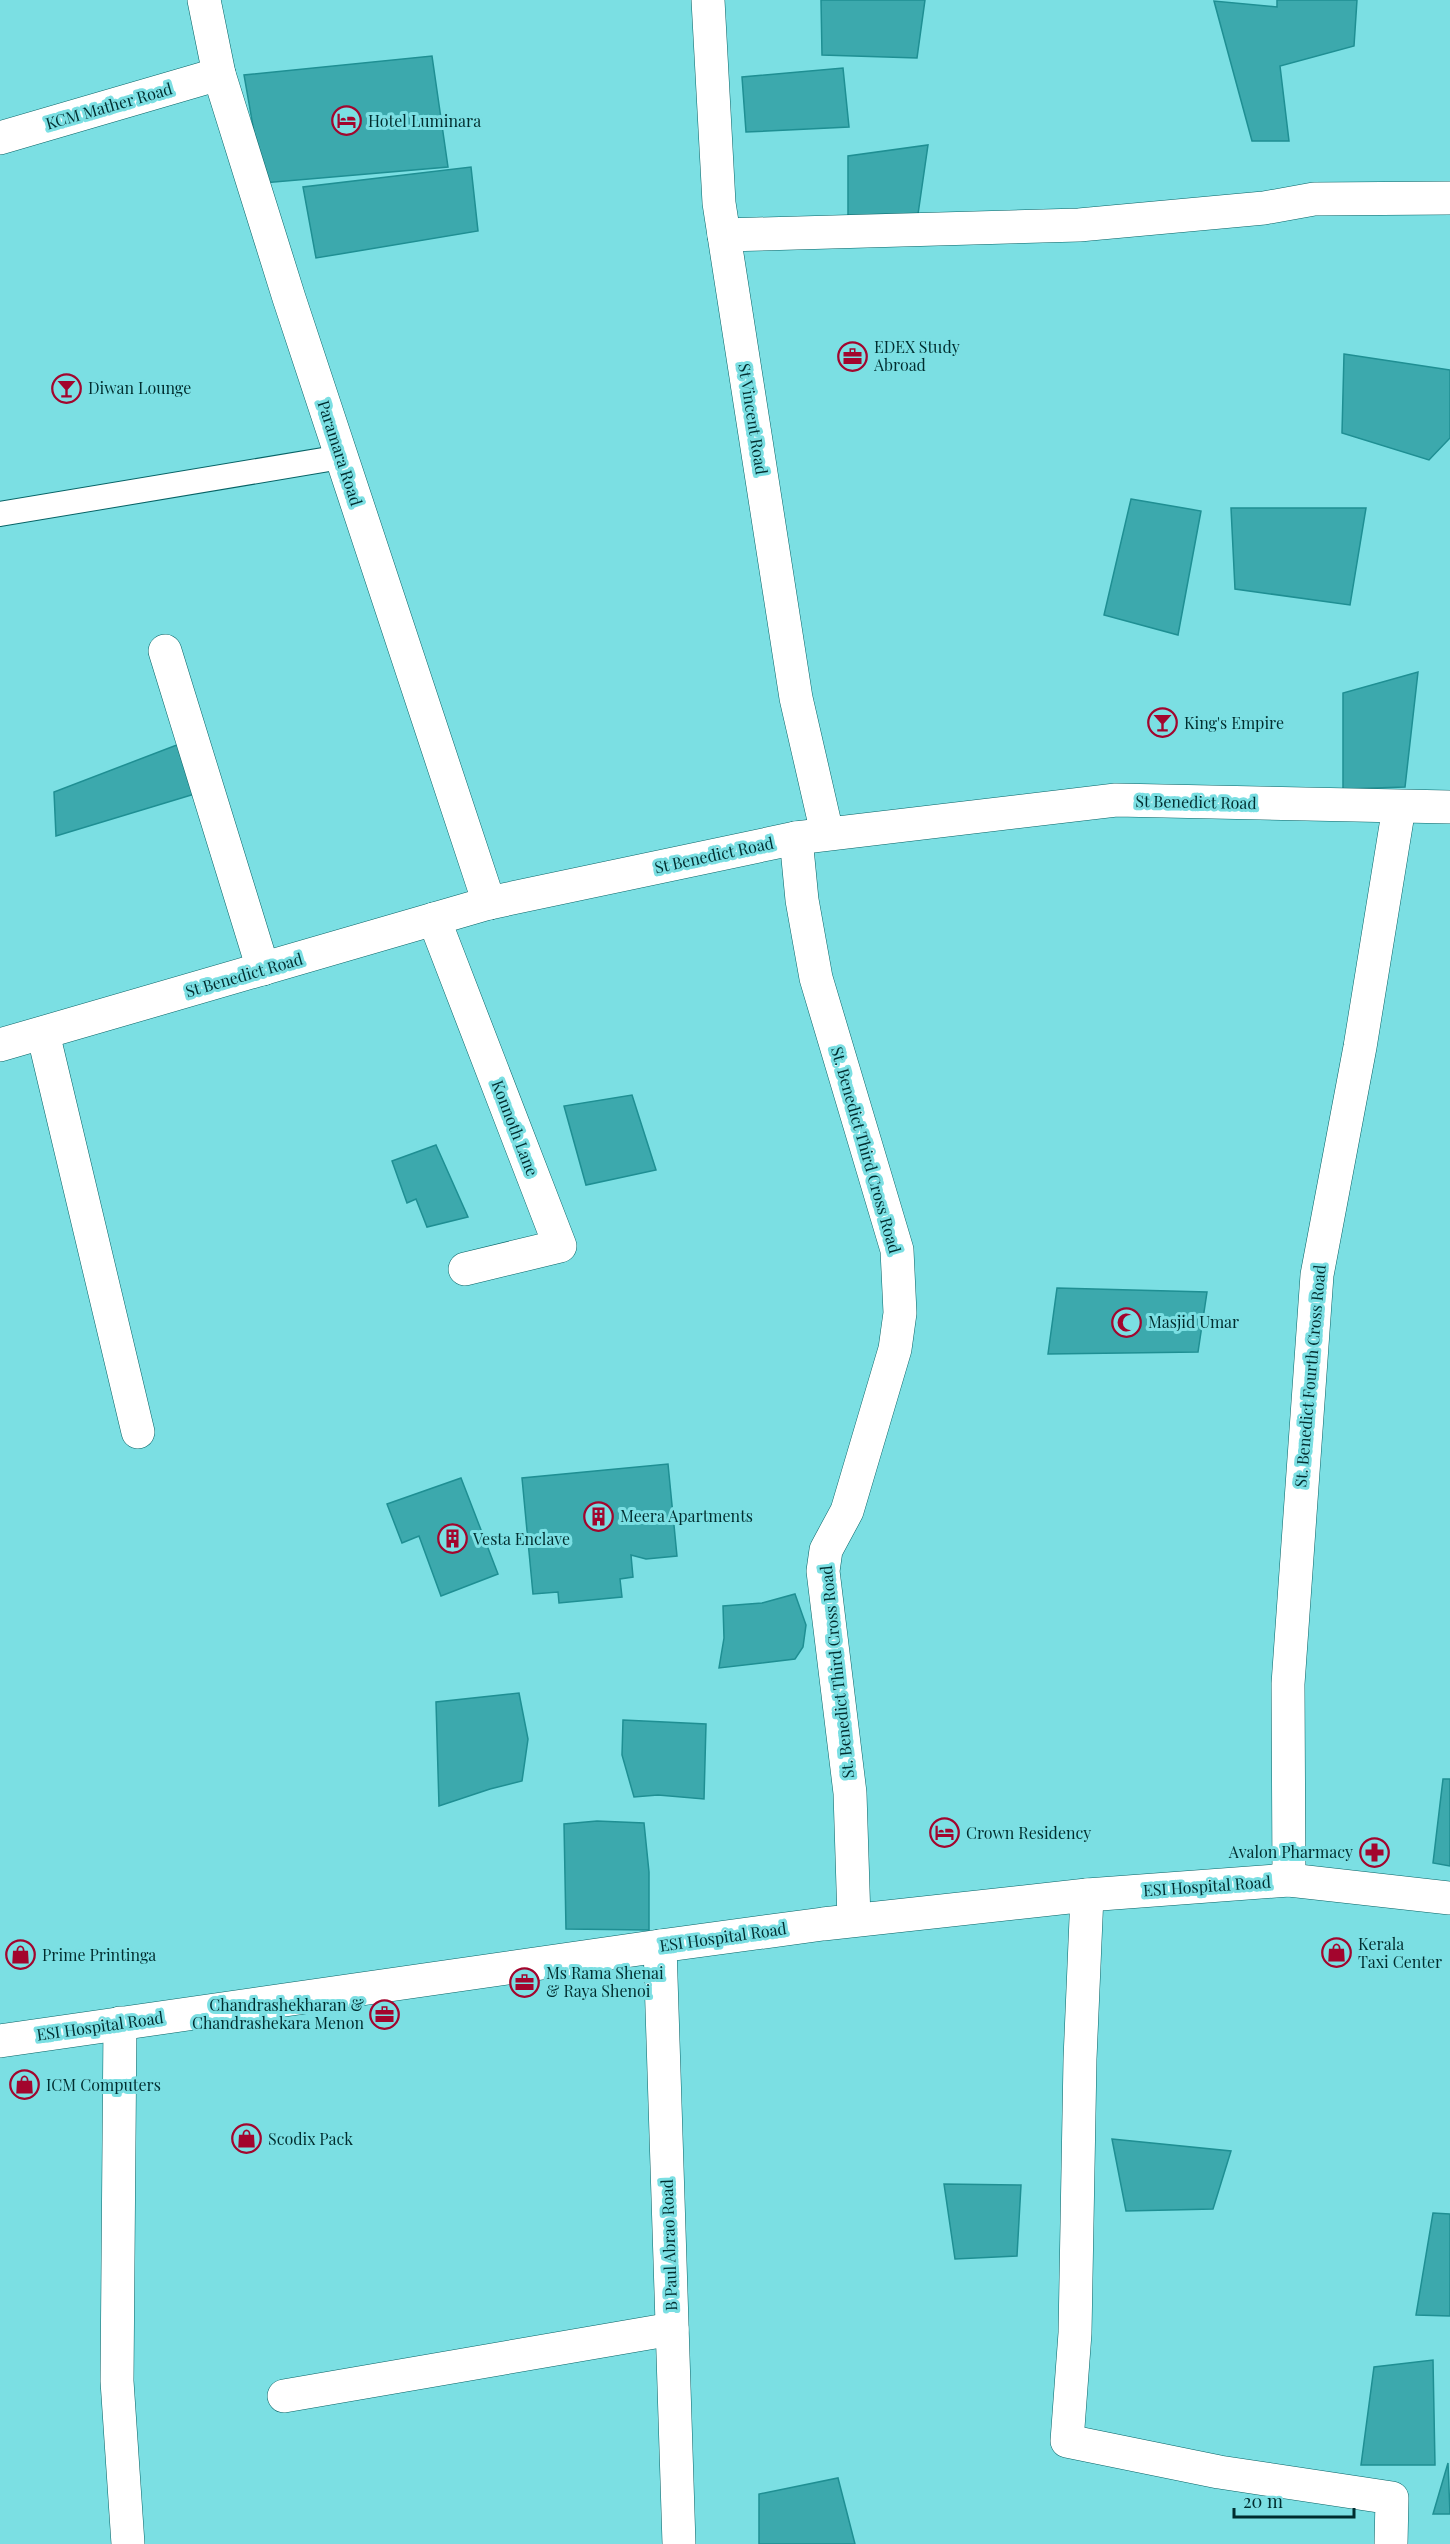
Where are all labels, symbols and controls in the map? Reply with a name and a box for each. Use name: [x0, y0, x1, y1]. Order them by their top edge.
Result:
street label: KCM Mather Road: [43, 77, 175, 134]
hotel icon: Hotel Luminara: [331, 105, 363, 137]
place label: Hotel Luminara: [368, 110, 481, 131]
place label: EDEX Study Abroad: [873, 336, 960, 375]
office icon: EDEX Study Abroad: [837, 340, 869, 372]
street label: St Vincent Road: [734, 362, 773, 476]
bar icon: Diwan Lounge: [51, 372, 83, 404]
place label: Diwan Lounge: [88, 377, 191, 398]
street label: Paramara Road: [314, 397, 367, 508]
bar icon: King's Empire: [1147, 707, 1179, 739]
place label: King's Empire: [1184, 712, 1284, 733]
street label: St Benedict Road: [1135, 790, 1257, 813]
street label: St Benedict Road: [652, 832, 775, 877]
street label: St Benedict Road: [183, 948, 305, 1001]
street label: St. Benedict Third Cross Road: [827, 1044, 906, 1256]
street label: Konnoth Lane: [488, 1077, 543, 1179]
street label: St. Benedict Fourth Cross Road: [1289, 1264, 1330, 1488]
mosque icon: Masjid Umar: [1111, 1306, 1143, 1338]
place label: Masjid Umar: [1148, 1311, 1239, 1332]
building icon: Meera Apartments: [583, 1500, 615, 1532]
place label: Meera Apartments: [620, 1505, 753, 1526]
building icon: Vesta Enclave: [436, 1523, 468, 1555]
place label: Vesta Enclave: [472, 1528, 570, 1549]
street label: St. Benedict Third Cross Road: [815, 1565, 858, 1780]
hotel icon: Crown Residency: [929, 1817, 961, 1849]
place label: Crown Residency: [966, 1822, 1091, 1843]
pharmacy icon: Avalon Pharmacy: [1358, 1836, 1390, 1868]
place label: Avalon Pharmacy: [1228, 1841, 1353, 1862]
street label: ESI Hospital Road: [1142, 1871, 1272, 1900]
street label: ESI Hospital Road: [658, 1917, 788, 1956]
place label: Kerala Taxi Center: [1358, 1933, 1442, 1972]
shop icon: Kerala Taxi Center: [1321, 1937, 1353, 1969]
shop icon: Prime Printinga: [5, 1939, 37, 1971]
place label: Prime Printinga: [42, 1944, 156, 1965]
place label: Ms Rama Shenai & Raya Shenoi: [546, 1962, 664, 2001]
office icon: Ms Rama Shenai & Raya Shenoi: [509, 1966, 541, 1998]
place label: Chandrashekharan & Chandrashekara Menon: [192, 1994, 365, 2033]
office icon: Chandrashekharan & Chandrashekara Menon: [369, 1998, 401, 2030]
street label: ESI Hospital Road: [35, 2006, 165, 2045]
shop icon: ICM Computers: [9, 2069, 41, 2101]
place label: ICM Computers: [46, 2074, 161, 2095]
shop icon: Scodix Pack: [231, 2123, 263, 2155]
place label: Scodix Pack: [268, 2128, 353, 2149]
street label: B Paul Abrao Road: [656, 2179, 681, 2311]
scale bar: [1234, 2481, 1354, 2519]
text: 20 m: [1243, 2489, 1283, 2513]

